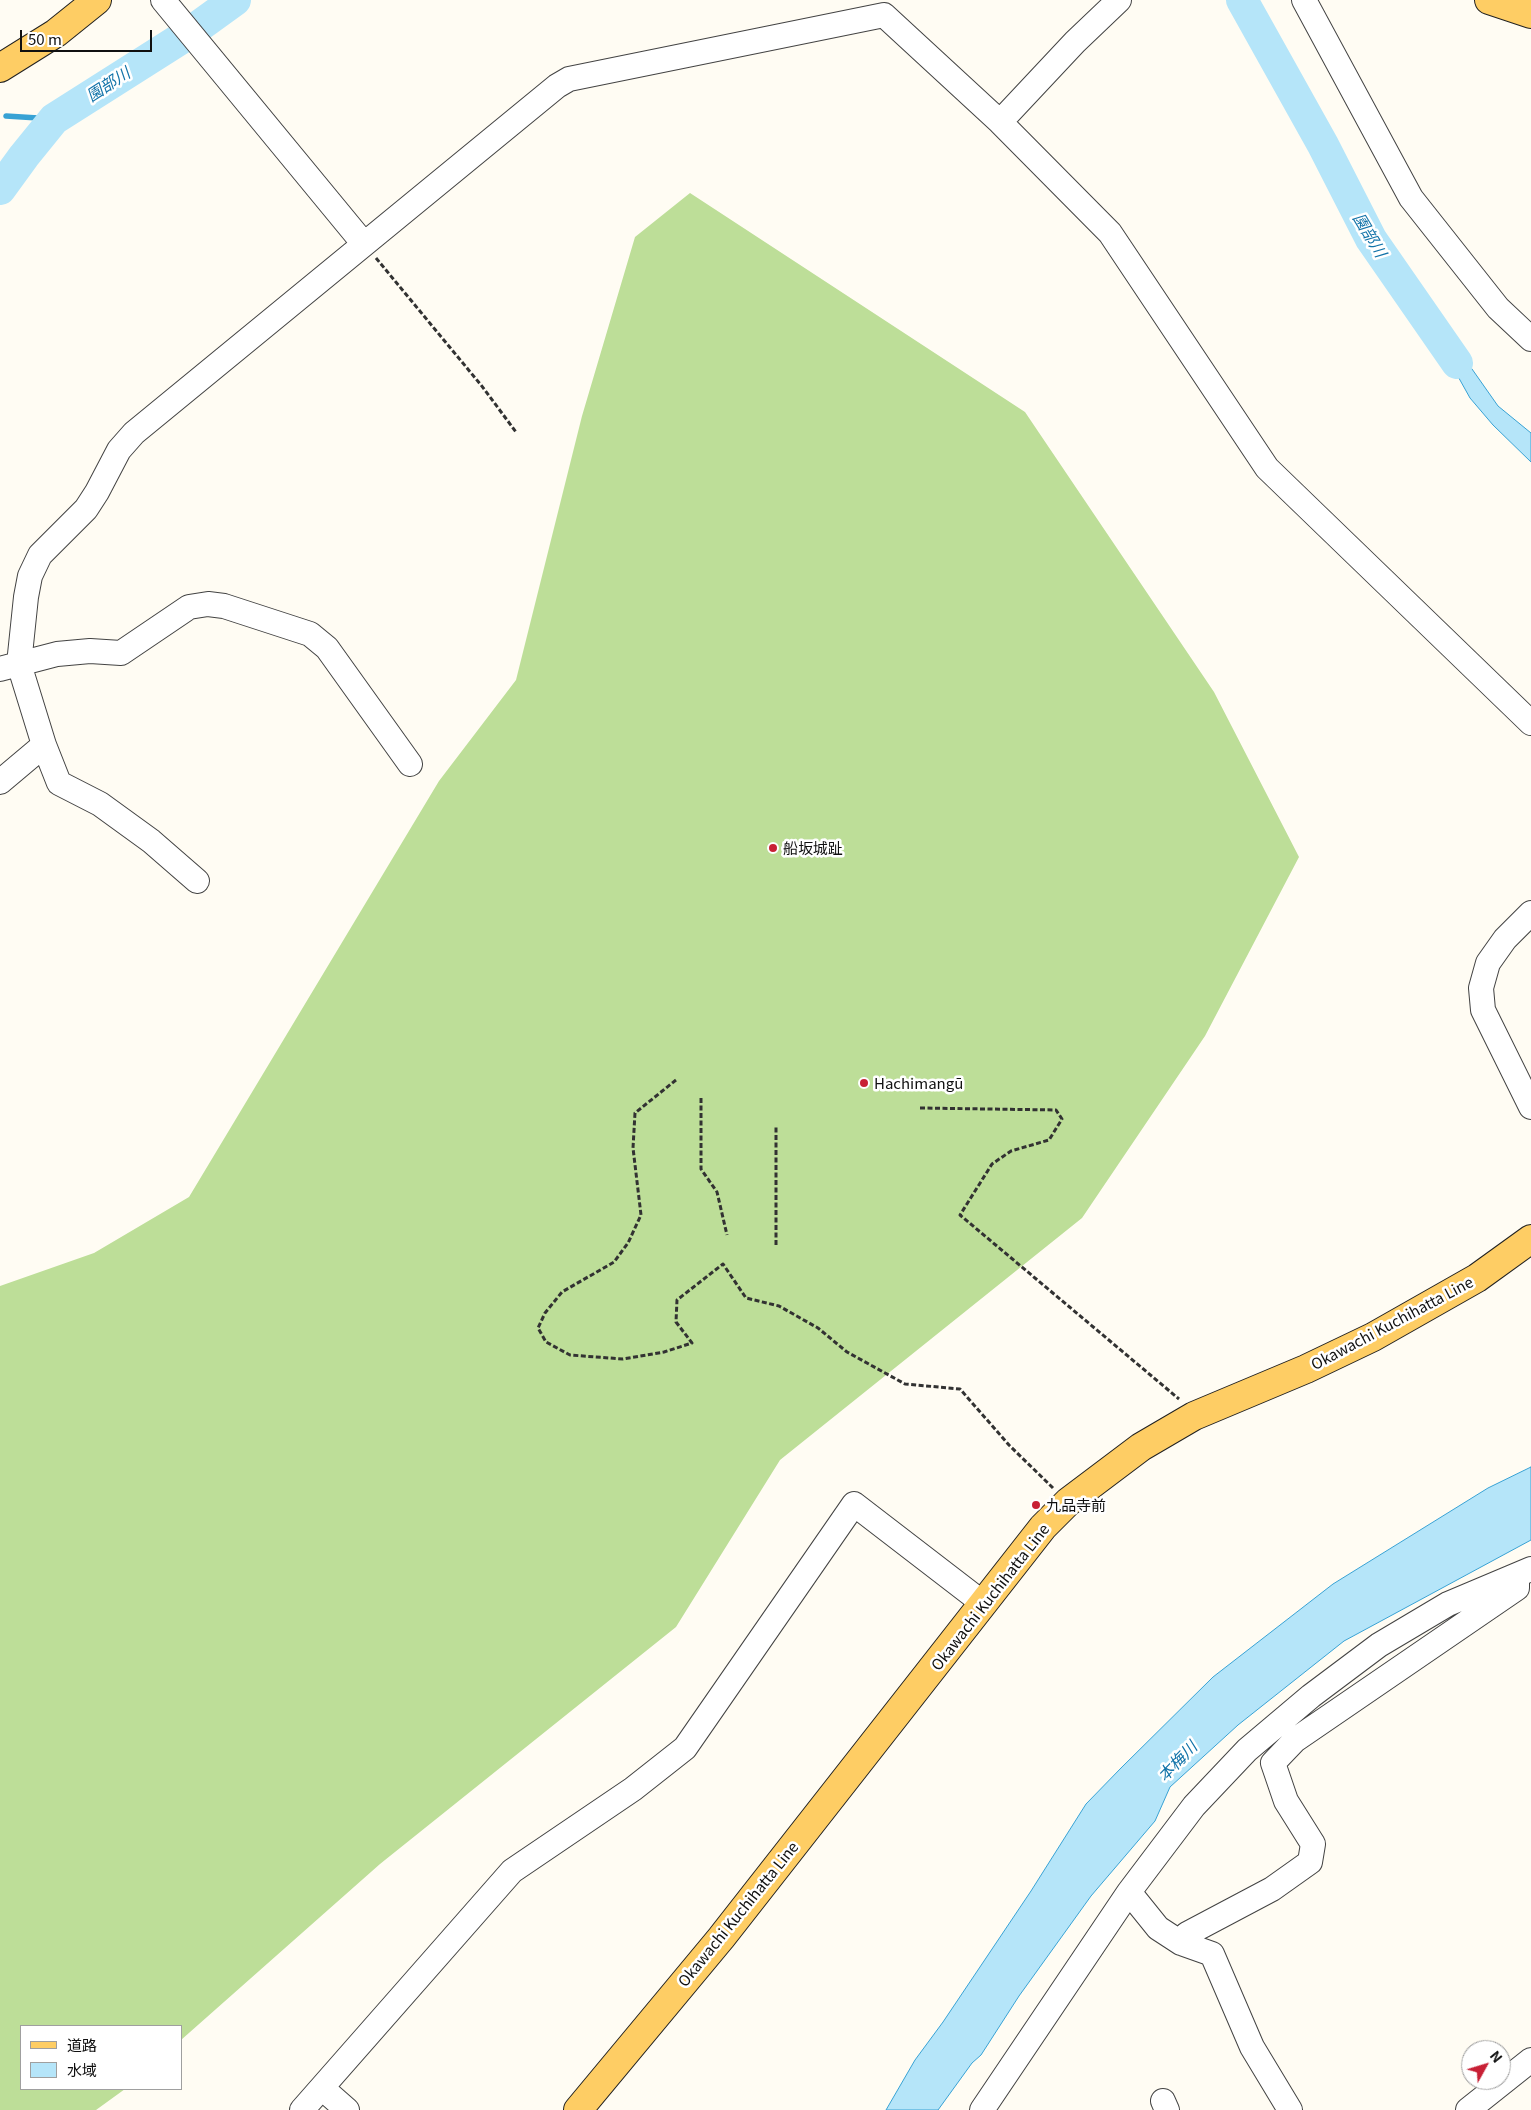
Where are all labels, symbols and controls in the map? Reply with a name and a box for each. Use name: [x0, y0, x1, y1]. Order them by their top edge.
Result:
scale bar: [22, 20, 155, 52]
text: 50 m: [28, 28, 62, 49]
water label: 園部川: [83, 63, 133, 105]
water label: 園部川: [1349, 209, 1391, 261]
place label: 船坂城趾: [783, 839, 843, 857]
marker: 船坂城趾: [767, 842, 779, 854]
place label: Hachimangū: [874, 1074, 963, 1092]
marker: Hachimangū: [858, 1077, 870, 1089]
street label: Okawachi Kuchihatta Line: [1308, 1273, 1476, 1373]
place label: 九品寺前: [1046, 1496, 1106, 1514]
marker: 九品寺前: [1030, 1499, 1042, 1511]
street label: Okawachi Kuchihatta Line: [927, 1520, 1053, 1674]
water label: 本梅川: [1153, 1737, 1201, 1785]
street label: Okawachi Kuchihatta Line: [674, 1838, 802, 1990]
legend: [20, 2025, 182, 2090]
text: 道路: [67, 2034, 97, 2055]
north arrow: [1461, 2040, 1511, 2090]
text: N: [1486, 2046, 1508, 2067]
text: 水域: [67, 2059, 97, 2080]

